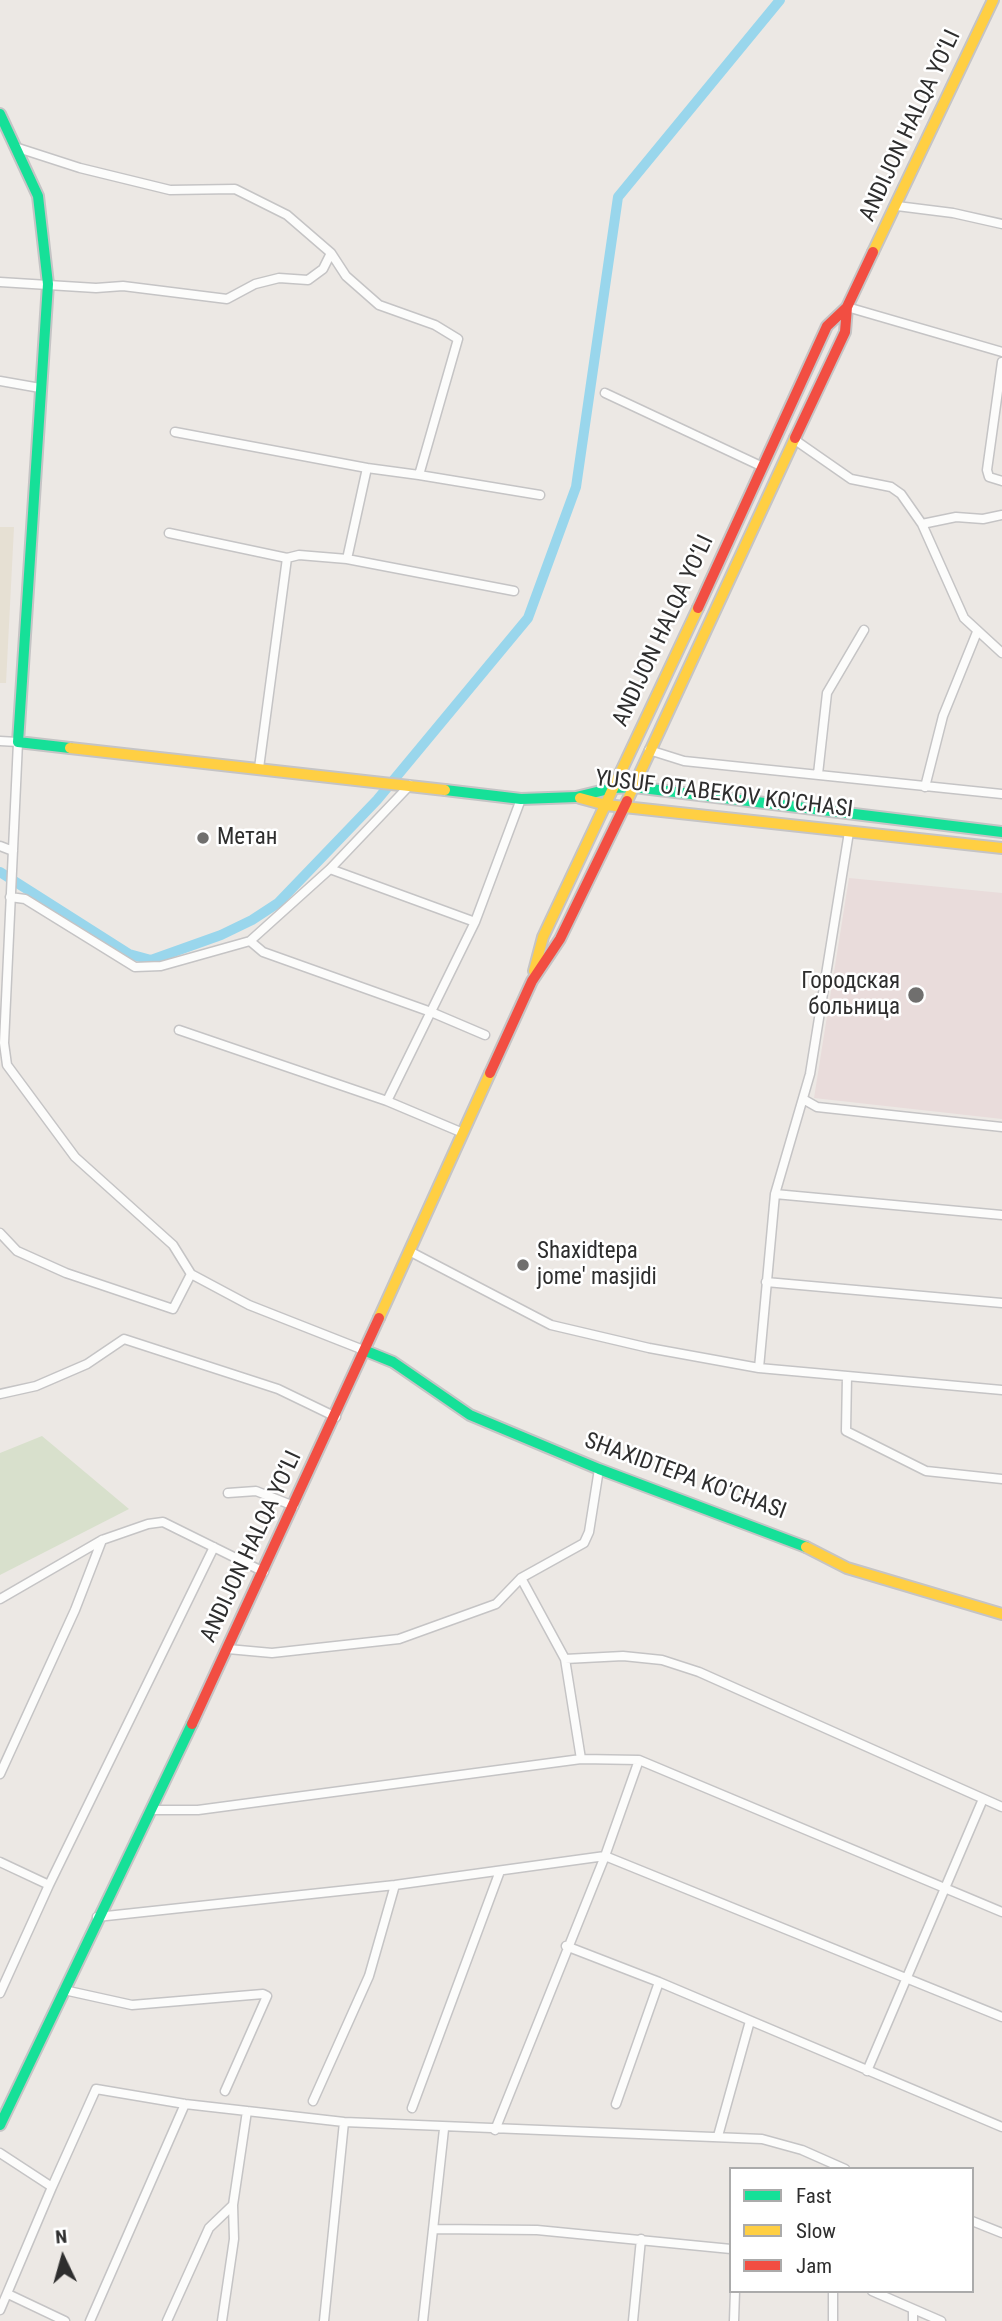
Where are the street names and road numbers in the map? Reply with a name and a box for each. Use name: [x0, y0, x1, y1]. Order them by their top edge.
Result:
street label: ANDIJON HALQA YO‘LI: [855, 26, 967, 226]
street label: ANDIJON HALQA YO‘LI: [608, 531, 720, 731]
street label: YUSUF OTABEKOV KO'CHASI: [594, 765, 854, 825]
street label: SHAXIDTEPA KO'CHASI: [580, 1428, 790, 1526]
street label: ANDIJON HALQA YO‘LI: [196, 1447, 308, 1647]

